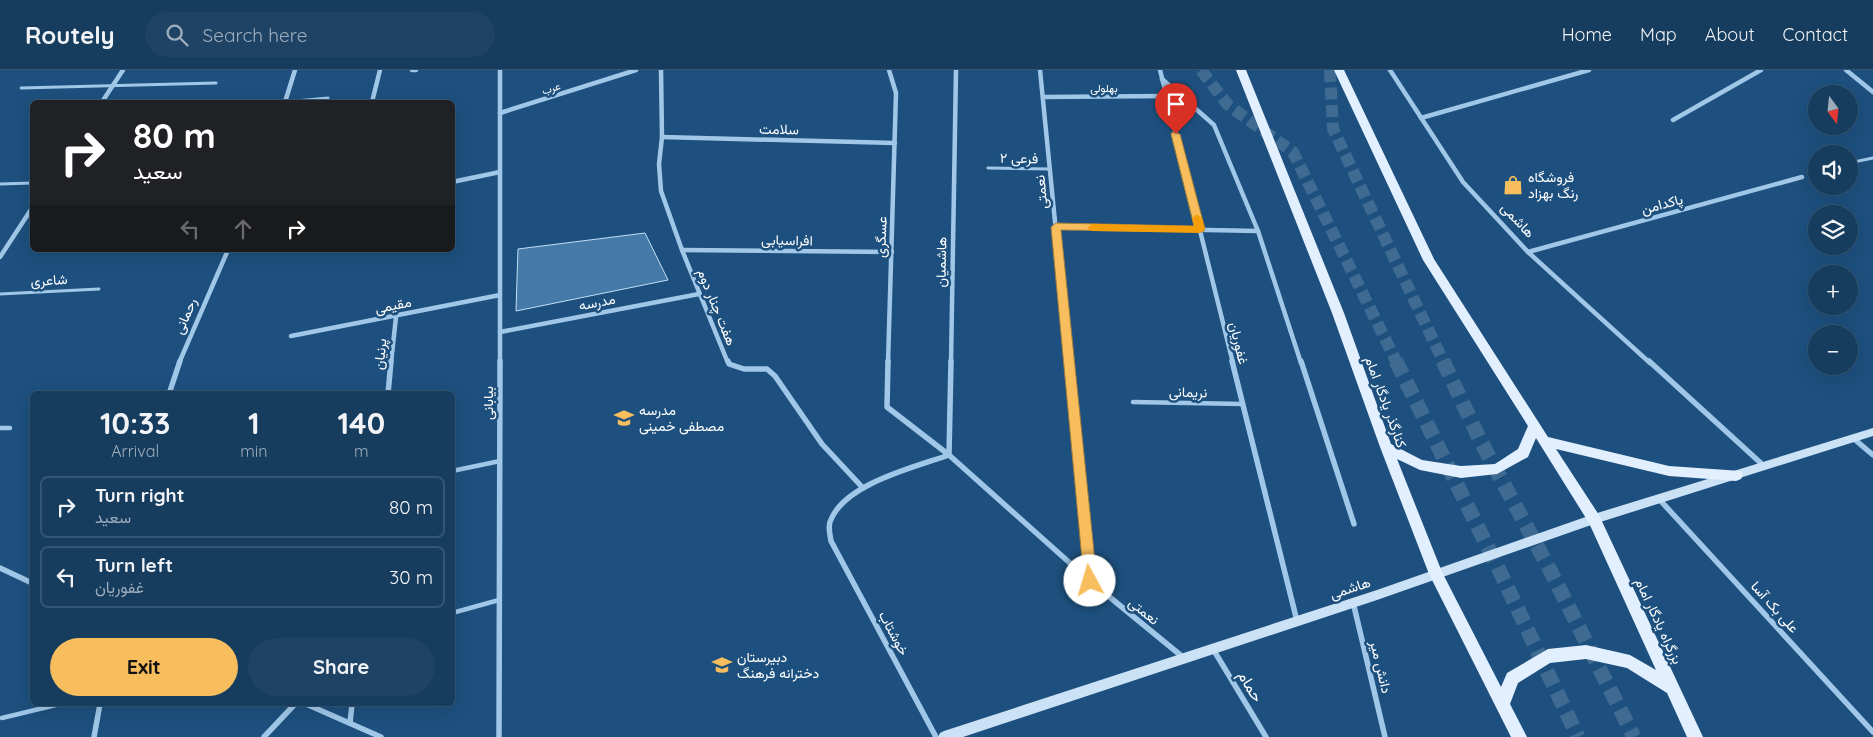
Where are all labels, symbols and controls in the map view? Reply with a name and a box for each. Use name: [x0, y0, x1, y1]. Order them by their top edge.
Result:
search box: [145, 12, 495, 57]
text: Routely: [25, 20, 115, 50]
icon: search: [163, 21, 191, 49]
text: Search here: [203, 23, 307, 47]
text: Home: [1562, 23, 1612, 46]
text: Map: [1640, 23, 1677, 46]
text: About: [1705, 23, 1755, 46]
text: Contact: [1783, 23, 1848, 46]
street label: عرب: [540, 78, 562, 98]
street label: بهلولی: [1090, 81, 1118, 95]
pin: [1155, 83, 1197, 134]
north arrow: [1808, 85, 1858, 135]
map controls: [1808, 85, 1858, 375]
icon: arrive: [1162, 90, 1190, 118]
text: 80 m: [133, 113, 216, 157]
icon: right: [50, 120, 115, 185]
street label: سلامت: [759, 120, 799, 138]
button: sound: [1808, 145, 1858, 195]
street label: فرعی ۲: [1000, 149, 1038, 167]
text: سعید: [133, 157, 183, 185]
place label: فروشگاه رنگ بهزاد: [1528, 168, 1579, 202]
street label: نعمتی: [1030, 174, 1052, 210]
shop icon: فروشگاه رنگ بهزاد: [1502, 174, 1524, 196]
street label: پاکدامن: [1639, 190, 1685, 219]
street label: هاشمی: [1497, 199, 1539, 242]
button: layers: [1808, 205, 1858, 255]
icon: left: [176, 215, 204, 243]
icon: ahead: [229, 215, 257, 243]
icon: right: [282, 215, 310, 243]
street label: عسگری: [871, 216, 891, 258]
street label: افراسیابی: [761, 231, 813, 249]
street label: هاشمیان: [932, 236, 950, 287]
button: +: [1808, 265, 1858, 315]
street label: هفت چنار دوم: [693, 266, 741, 349]
street label: شاعری: [30, 270, 68, 290]
street label: مدرسه: [577, 290, 617, 314]
street label: مقیمی: [373, 293, 413, 317]
street label: رحمانی: [169, 295, 201, 337]
street label: غفوریان: [1225, 320, 1253, 366]
button: −: [1808, 325, 1858, 375]
street label: پرنیان: [369, 337, 392, 371]
street label: کنارگذر یادگار امام: [1361, 354, 1411, 450]
street label: نریمانی: [1169, 383, 1207, 401]
street label: بیابانی: [479, 386, 497, 420]
place label: مدرسه مصطفی خمینی: [639, 401, 724, 435]
text: 10:33: [100, 404, 170, 442]
text: 1: [248, 404, 260, 442]
text: 140: [337, 404, 385, 442]
school or university icon: مدرسه مصطفی خمینی: [613, 407, 635, 429]
text: Arrival: [111, 441, 159, 461]
text: min: [240, 441, 268, 461]
text: m: [354, 441, 369, 461]
text: Turn right: [95, 483, 184, 507]
icon: right: [52, 493, 80, 521]
text: 80 m: [389, 495, 433, 519]
text: سعید: [95, 507, 131, 527]
text: Turn left: [95, 553, 173, 577]
position arrow: [1063, 554, 1115, 606]
icon: left: [52, 563, 80, 591]
text: 30 m: [389, 565, 433, 589]
street label: هاشمی: [1327, 573, 1373, 603]
street label: بزرگراه یادگار امام: [1631, 575, 1687, 667]
text: غفوریان: [95, 577, 144, 597]
street label: علی بک آسا: [1747, 577, 1803, 637]
street label: نعمتی: [1125, 593, 1163, 629]
street label: خوشتاب: [875, 608, 913, 658]
button: Exit: [50, 638, 238, 696]
button: Share: [248, 638, 435, 696]
street label: دانش میر: [1366, 638, 1396, 695]
place label: دبیرستان دخترانه فرهنگ: [737, 648, 820, 682]
school or university icon: دبیرستان دخترانه فرهنگ: [711, 654, 733, 676]
street label: حمام: [1233, 666, 1268, 706]

